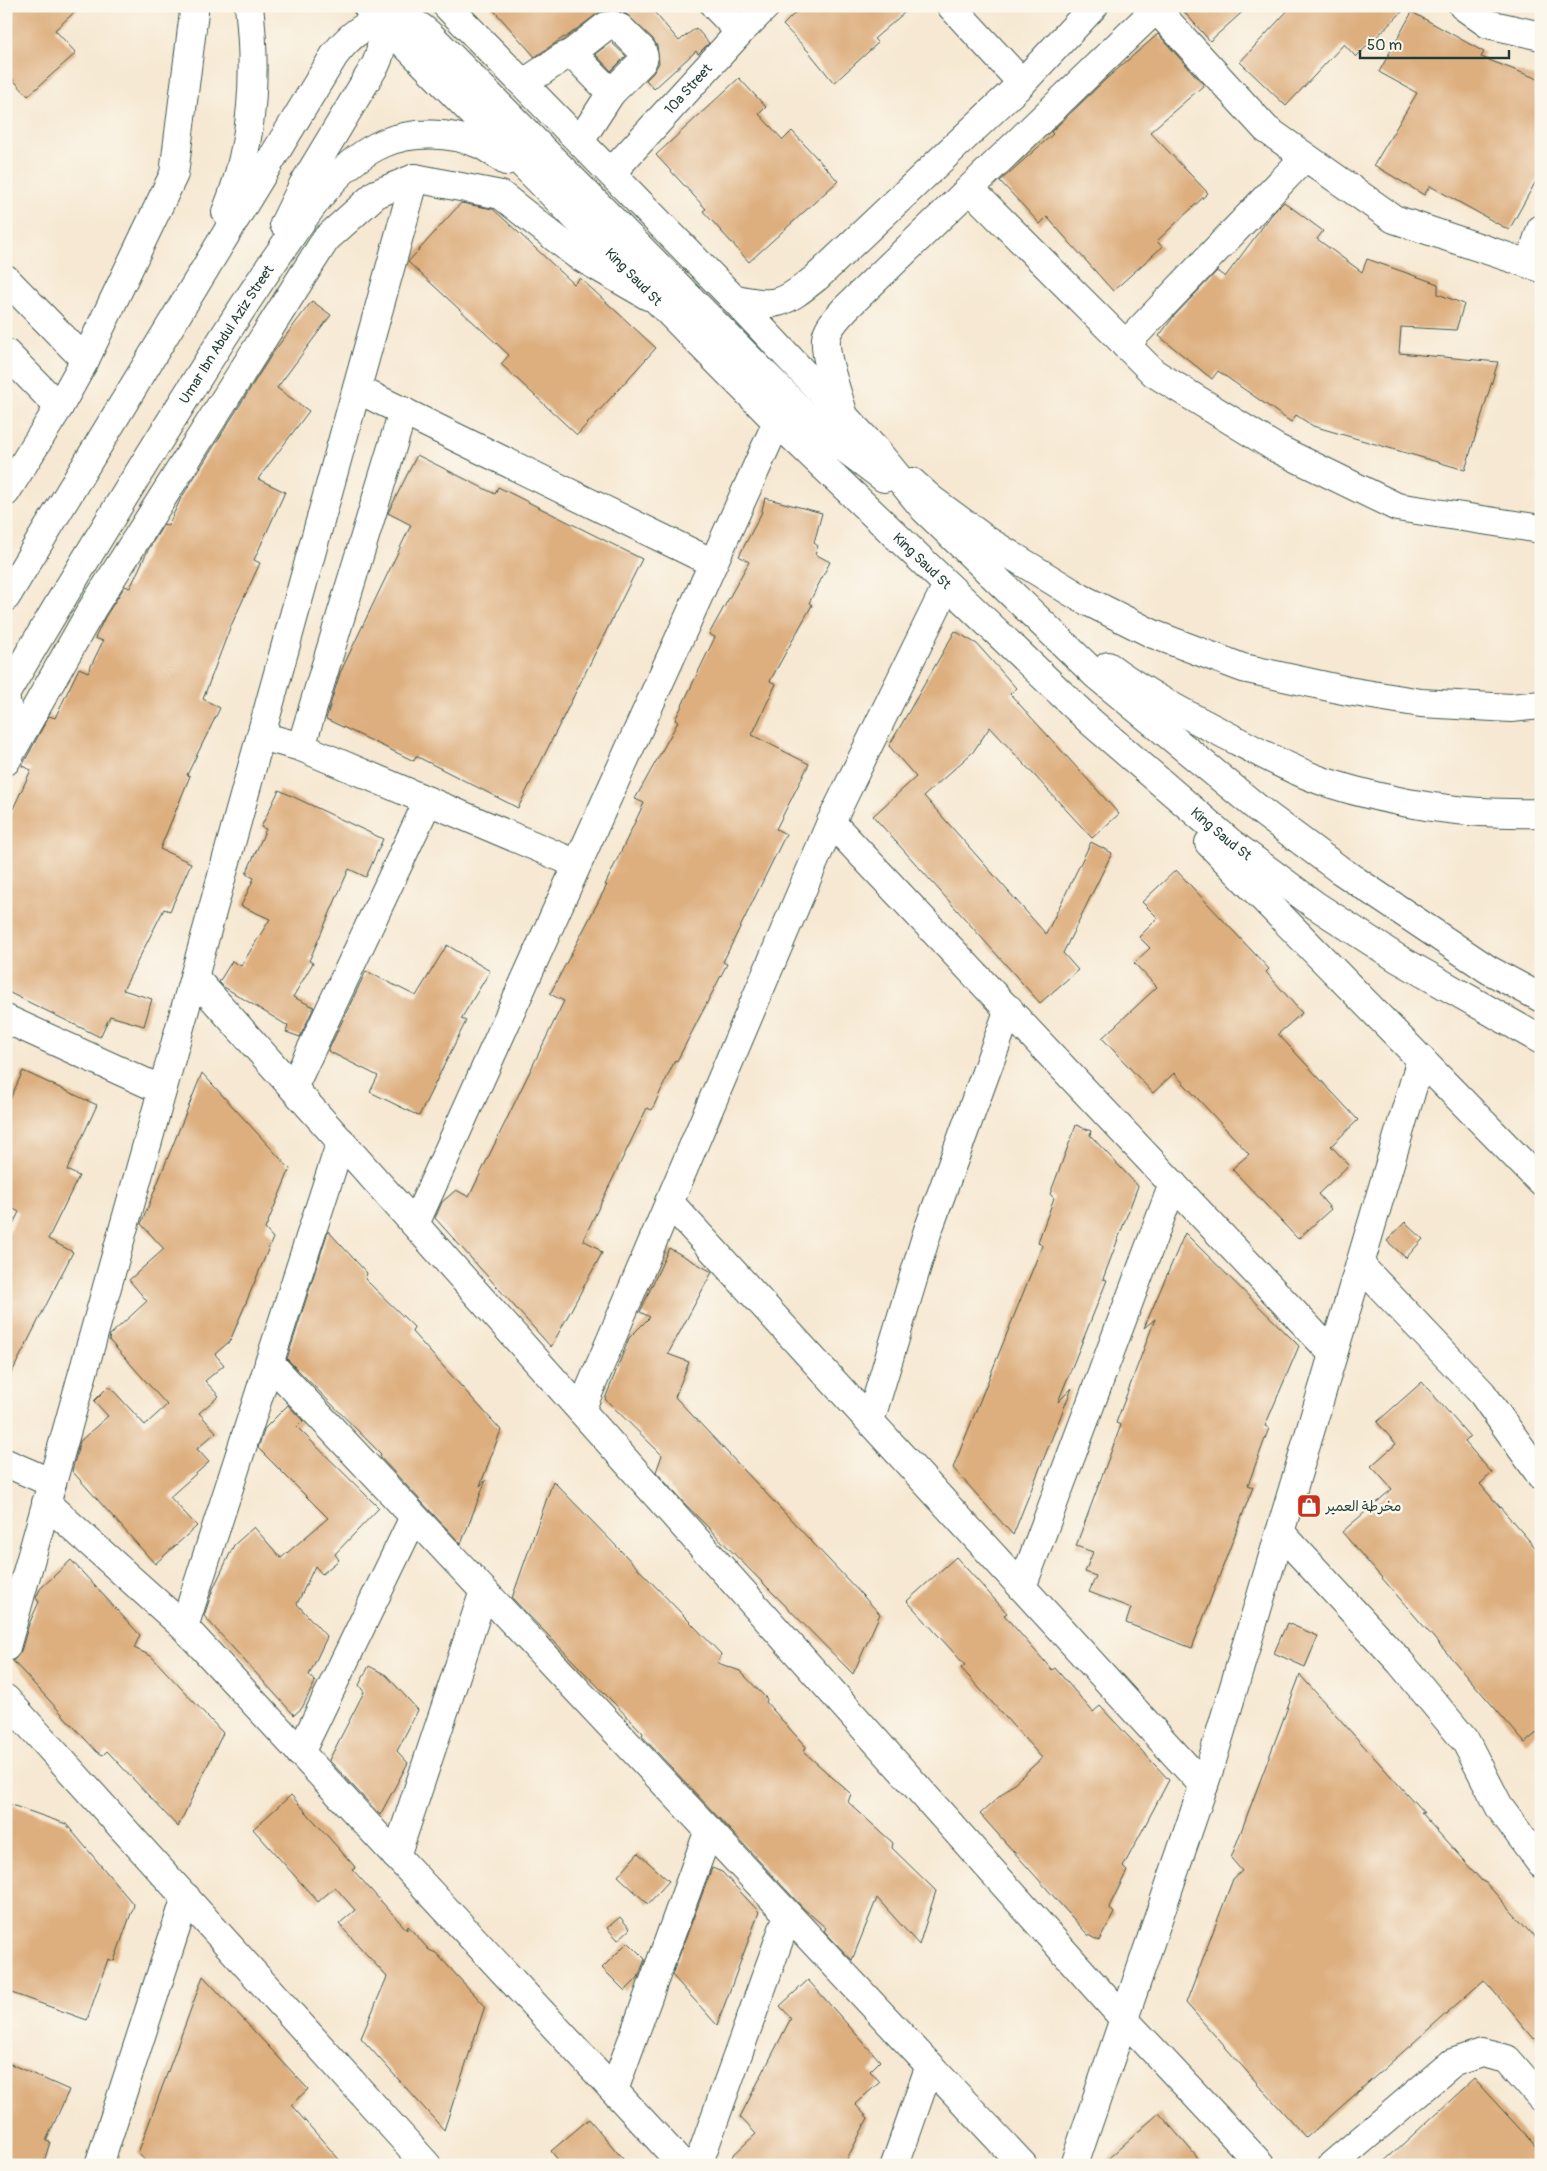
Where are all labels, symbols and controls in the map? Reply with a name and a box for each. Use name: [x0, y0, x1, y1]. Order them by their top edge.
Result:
scale bar: [1360, 28, 1508, 60]
text: 50 m: [1367, 36, 1402, 55]
street label: 10a Street: [661, 60, 716, 118]
street label: King Saud St: [602, 244, 666, 309]
street label: Umar Ibn Abdul Aziz Street: [175, 261, 277, 407]
street label: King Saud St: [890, 529, 955, 593]
street label: King Saud St: [1187, 804, 1255, 864]
shop icon: مخرطة العمير: [1296, 1493, 1322, 1519]
place label: مخرطة العمير: [1325, 1498, 1401, 1515]

